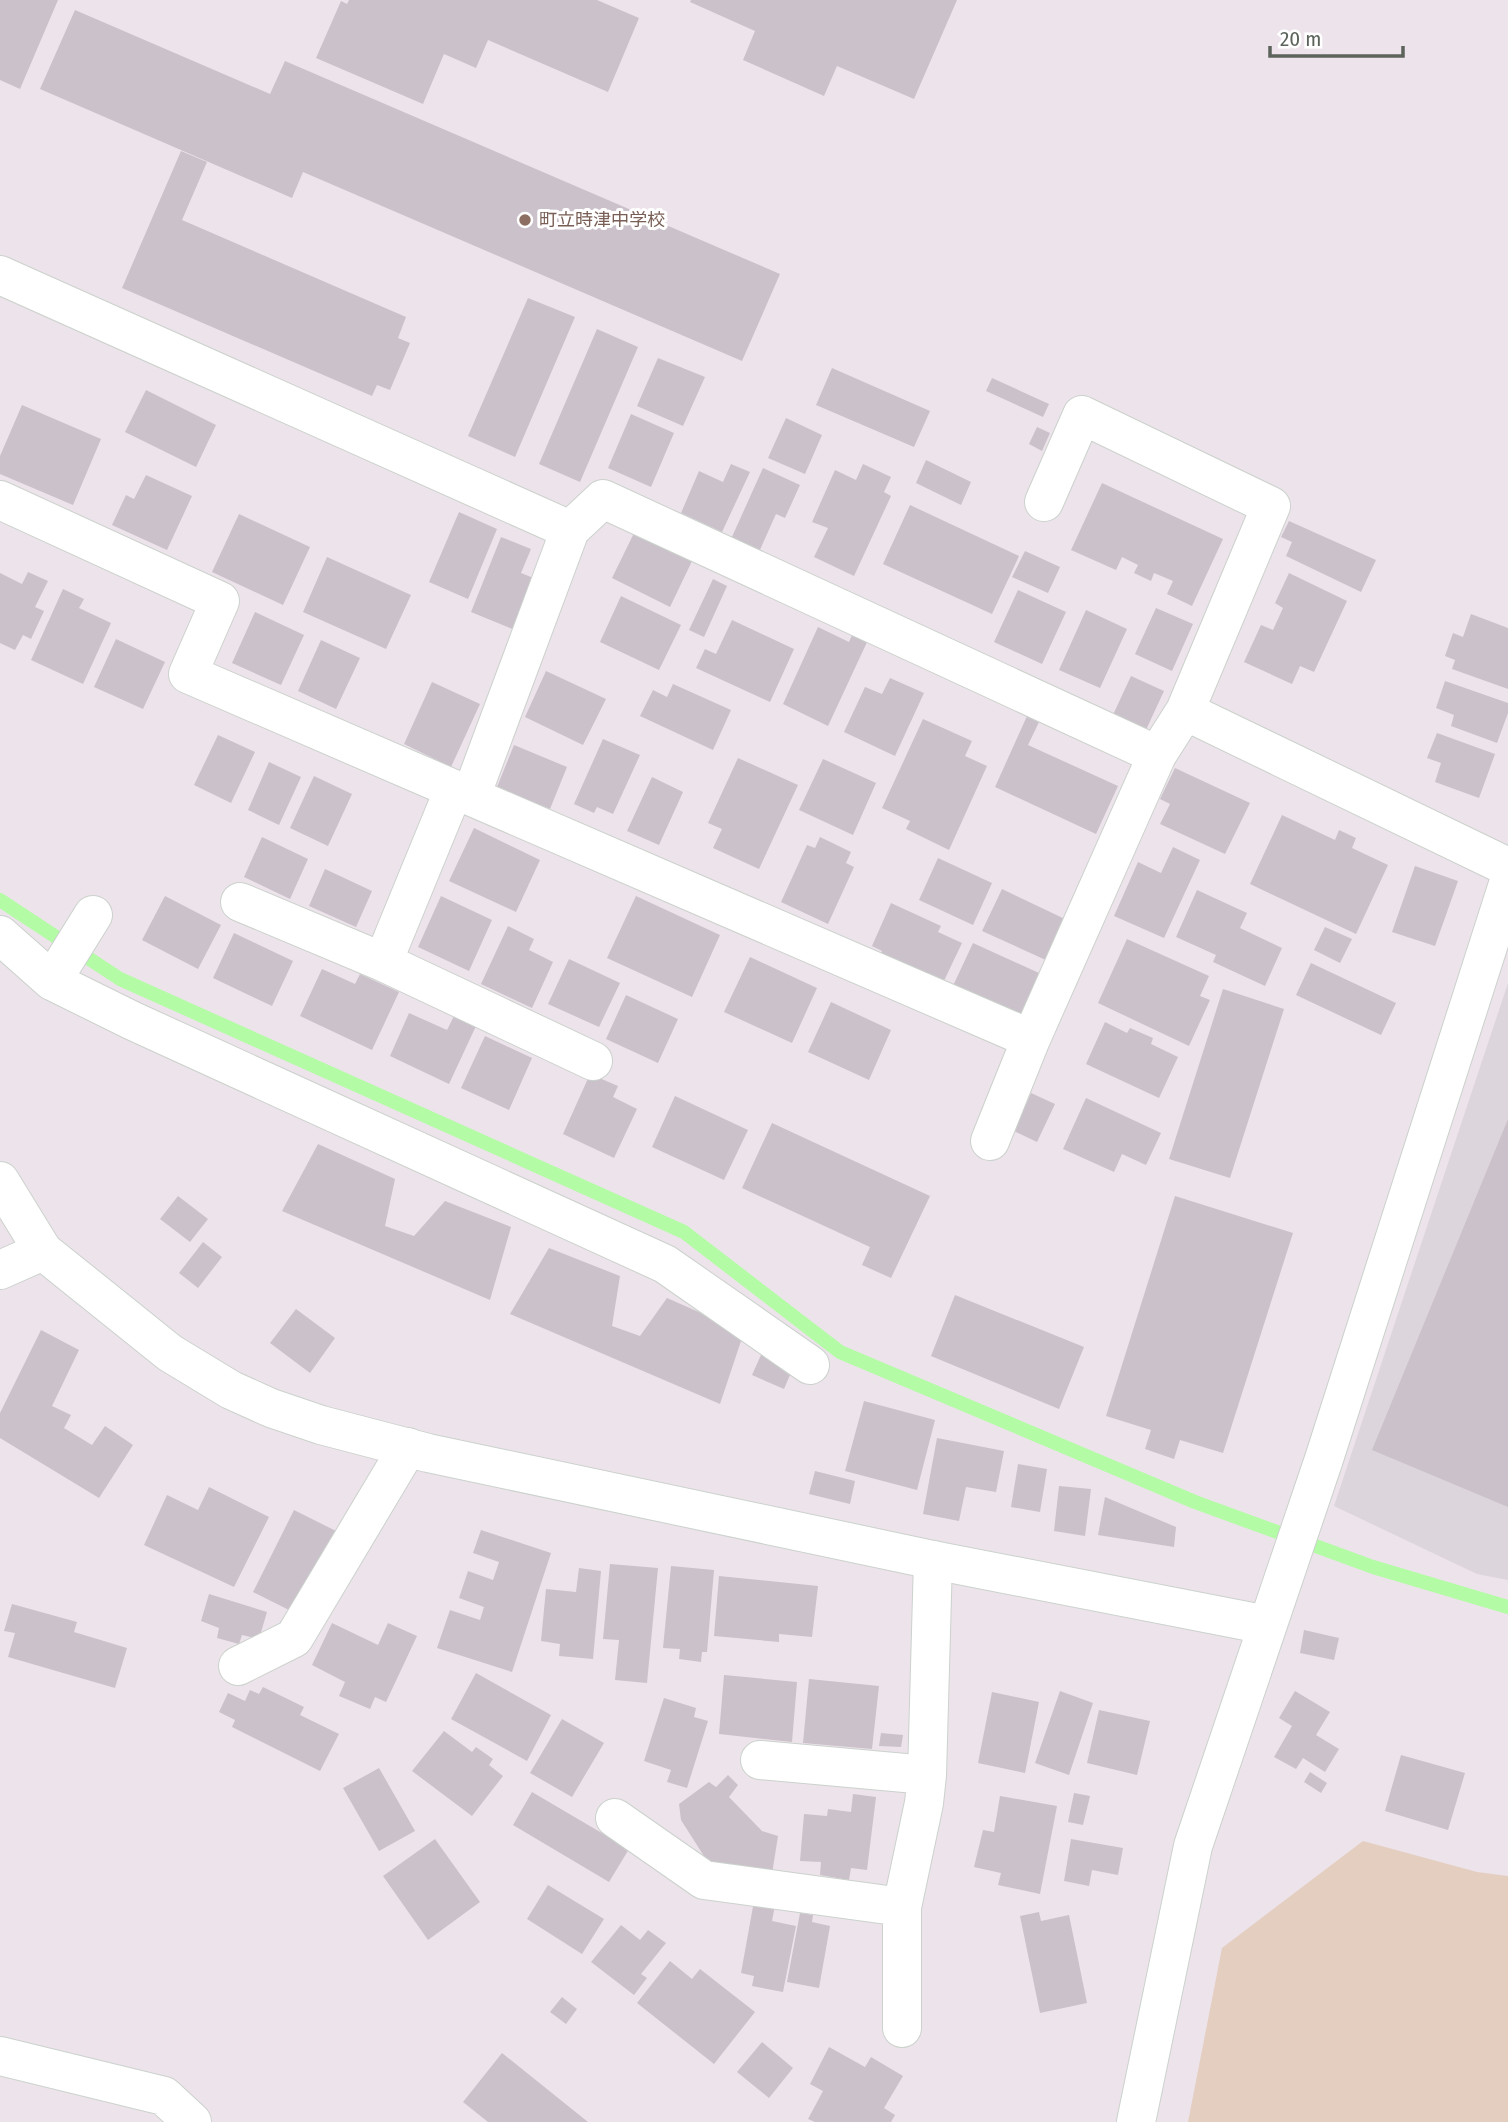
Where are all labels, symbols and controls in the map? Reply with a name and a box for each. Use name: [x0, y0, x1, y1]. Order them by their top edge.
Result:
scale bar: [1270, 14, 1403, 58]
text: 20 m: [1280, 26, 1321, 52]
place label: 町立時津中学校: [539, 209, 665, 231]
marker: 町立時津中学校: [517, 212, 533, 228]

